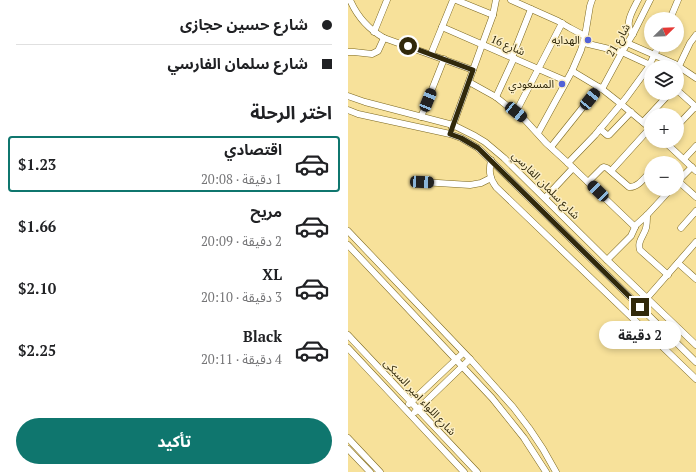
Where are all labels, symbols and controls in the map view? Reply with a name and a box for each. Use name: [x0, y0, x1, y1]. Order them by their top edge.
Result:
north arrow: [644, 12, 684, 52]
map controls: [644, 12, 684, 196]
text: شارع حسين حجازى: [180, 14, 308, 34]
street label: شارع 21: [603, 21, 634, 60]
street label: شارع 16: [488, 32, 528, 60]
place label: الهدايه: [552, 33, 580, 47]
marker: الهدايه: [583, 35, 593, 45]
route start: [399, 37, 417, 55]
text: شارع سلمان الفارسي: [168, 53, 308, 73]
button: layers: [644, 60, 684, 100]
place label: المسعودي: [508, 77, 554, 94]
marker: المسعودي: [557, 79, 567, 89]
car: [578, 86, 602, 112]
car: [418, 87, 438, 113]
text: اختر الرحلة: [250, 100, 332, 124]
car: [503, 100, 529, 124]
button: +: [644, 108, 684, 148]
text: اقتصادي: [224, 139, 282, 159]
icon: car: [294, 146, 330, 182]
street label: شارع سلمان الفارسي: [507, 148, 583, 224]
text: $1.23: [18, 154, 56, 174]
button: −: [644, 156, 684, 196]
text: 1 دقيقة · 20:08: [201, 170, 282, 188]
car: [410, 175, 434, 189]
car: [585, 178, 611, 204]
text: مريح: [250, 201, 282, 221]
icon: car: [294, 208, 330, 244]
text: $1.66: [18, 216, 56, 236]
text: 2 دقيقة · 20:09: [201, 232, 282, 250]
text: XL: [262, 264, 282, 284]
icon: car: [294, 270, 330, 306]
text: $2.10: [18, 278, 56, 298]
text: 3 دقيقة · 20:10: [201, 288, 282, 306]
route end: [631, 298, 649, 316]
callout: 2 دقيقة: [599, 321, 681, 349]
text: Black: [243, 326, 282, 346]
text: 2 دقيقة: [618, 326, 662, 344]
icon: car: [294, 332, 330, 368]
text: $2.25: [18, 340, 56, 360]
text: 4 دقيقة · 20:11: [201, 350, 282, 368]
street label: شارع اللواء امير السبكى: [380, 356, 459, 439]
button: تأكيد: [16, 418, 332, 464]

